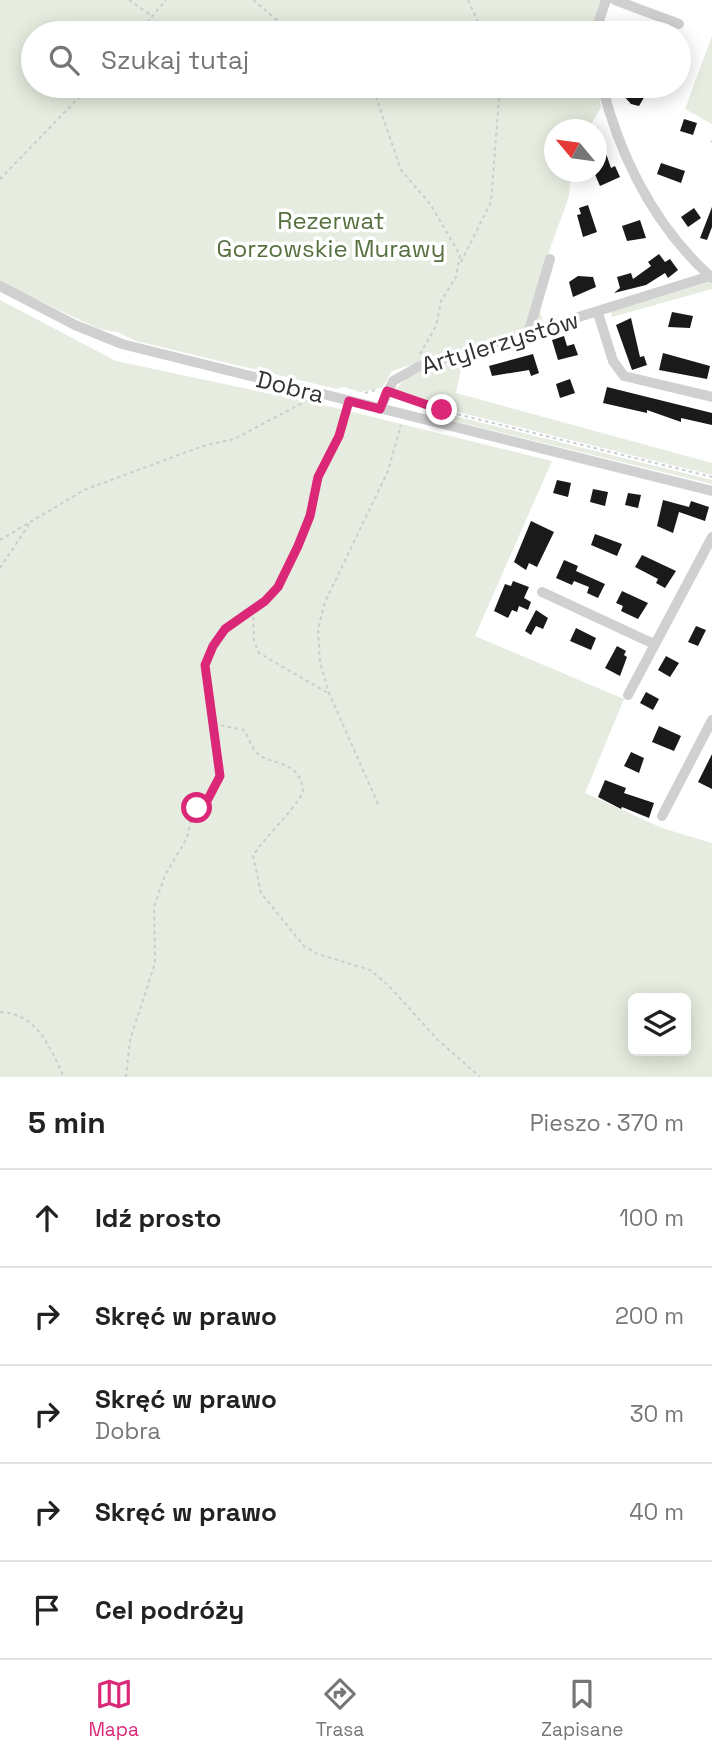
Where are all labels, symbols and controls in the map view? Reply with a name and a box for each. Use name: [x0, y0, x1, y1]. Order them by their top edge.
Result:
search box: [21, 21, 691, 98]
icon: search: [45, 41, 83, 79]
text: Szukaj tutaj: [101, 43, 249, 77]
north arrow: [544, 119, 607, 182]
park label: Rezerwat Gorzowskie Murawy: [217, 205, 445, 264]
street label: Artylerzystów: [417, 304, 582, 381]
street label: Dobra: [253, 363, 327, 410]
route end: [426, 394, 457, 425]
route start: [181, 792, 212, 823]
map controls: [628, 993, 691, 1056]
button: layers: [628, 993, 691, 1056]
text: 5 min: [28, 1103, 106, 1142]
text: Pieszo · 370 m: [530, 1108, 684, 1138]
icon: ahead: [28, 1199, 66, 1237]
text: Idź prosto: [95, 1201, 222, 1235]
text: 100 m: [619, 1203, 684, 1233]
icon: right: [28, 1297, 66, 1335]
text: Skręć w prawo: [95, 1299, 277, 1333]
text: 200 m: [615, 1301, 684, 1331]
text: Skręć w prawo: [95, 1382, 277, 1416]
icon: right: [28, 1395, 66, 1433]
text: 30 m: [630, 1399, 684, 1429]
text: Dobra: [95, 1416, 161, 1446]
icon: right: [28, 1493, 66, 1531]
text: Skręć w prawo: [95, 1495, 277, 1529]
text: 40 m: [629, 1497, 684, 1527]
icon: arrive: [28, 1591, 66, 1629]
text: Cel podróży: [95, 1593, 244, 1627]
tab: Mapa: [88, 1675, 139, 1742]
tab: Trasa: [316, 1675, 364, 1742]
tab: Zapisane: [541, 1675, 624, 1742]

